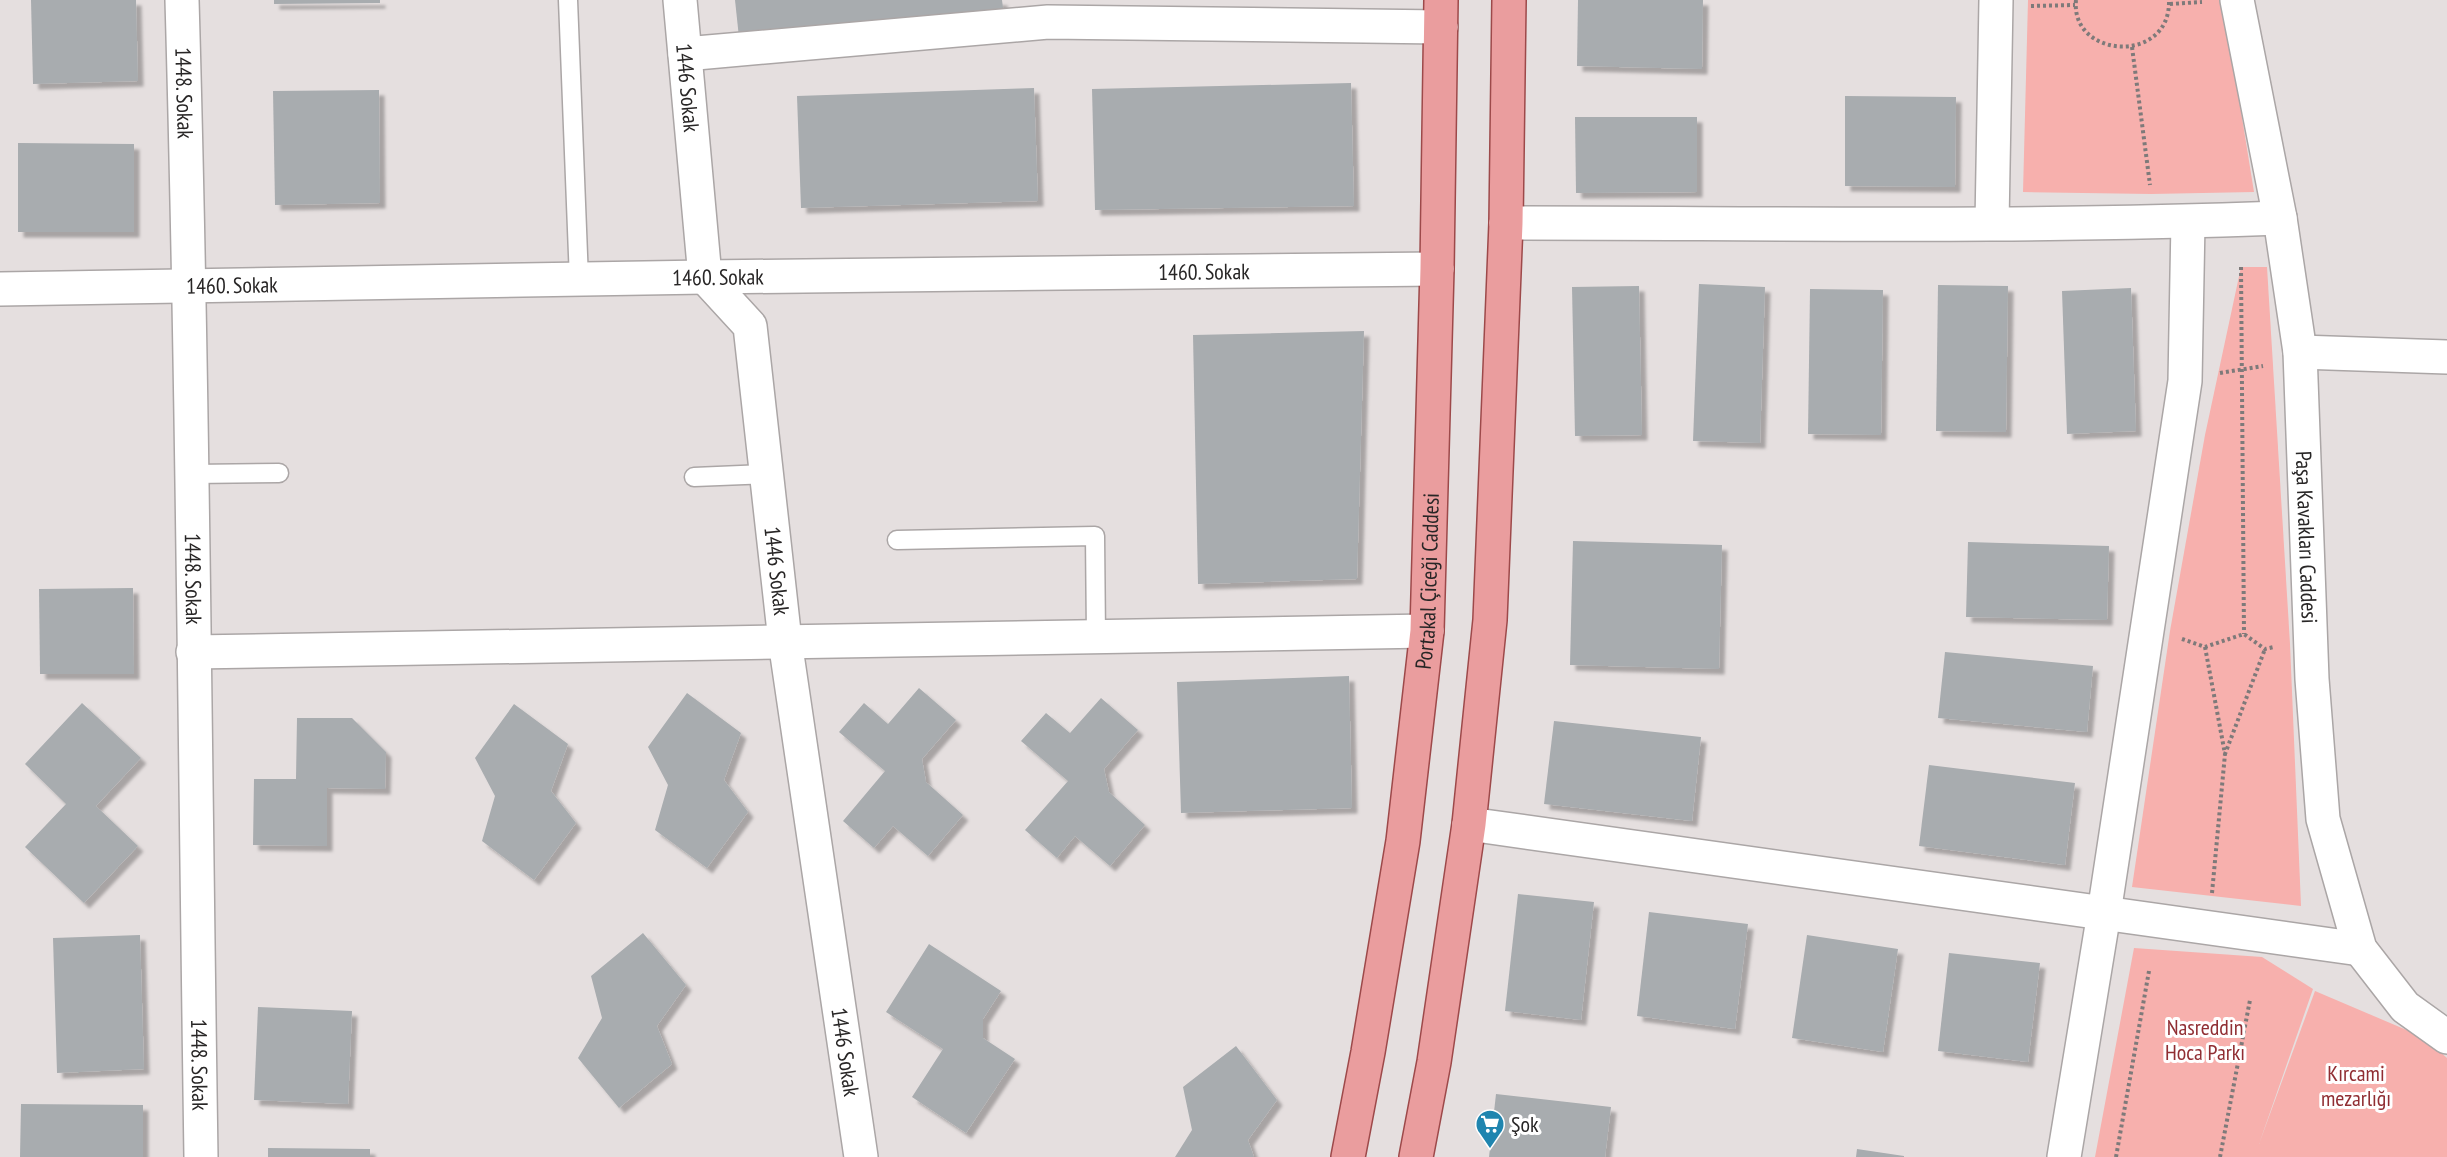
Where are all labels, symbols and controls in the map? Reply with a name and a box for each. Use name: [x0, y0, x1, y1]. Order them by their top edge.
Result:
street label: 1446 Sokak: [670, 42, 706, 134]
street label: 1448. Sokak: [169, 47, 200, 140]
street label: 1460. Sokak: [1158, 257, 1250, 286]
street label: 1460. Sokak: [672, 262, 764, 292]
street label: 1460. Sokak: [186, 270, 278, 300]
street label: Paşa Kavakları Caddesi: [2290, 450, 2324, 624]
street label: Portakal Çiceği Caddesi: [1409, 492, 1445, 671]
street label: 1446 Sokak: [758, 525, 796, 617]
street label: 1448. Sokak: [179, 533, 208, 625]
street label: 1446 Sokak: [825, 1006, 866, 1099]
park label: Nasreddin Hoca Parkı: [2165, 1013, 2245, 1066]
street label: 1448. Sokak: [185, 1019, 214, 1111]
park label: Kırcami mezarlığı: [2321, 1059, 2391, 1112]
supermarket icon: Şok: [1474, 1108, 1506, 1150]
place label: Şok: [1511, 1110, 1539, 1138]

